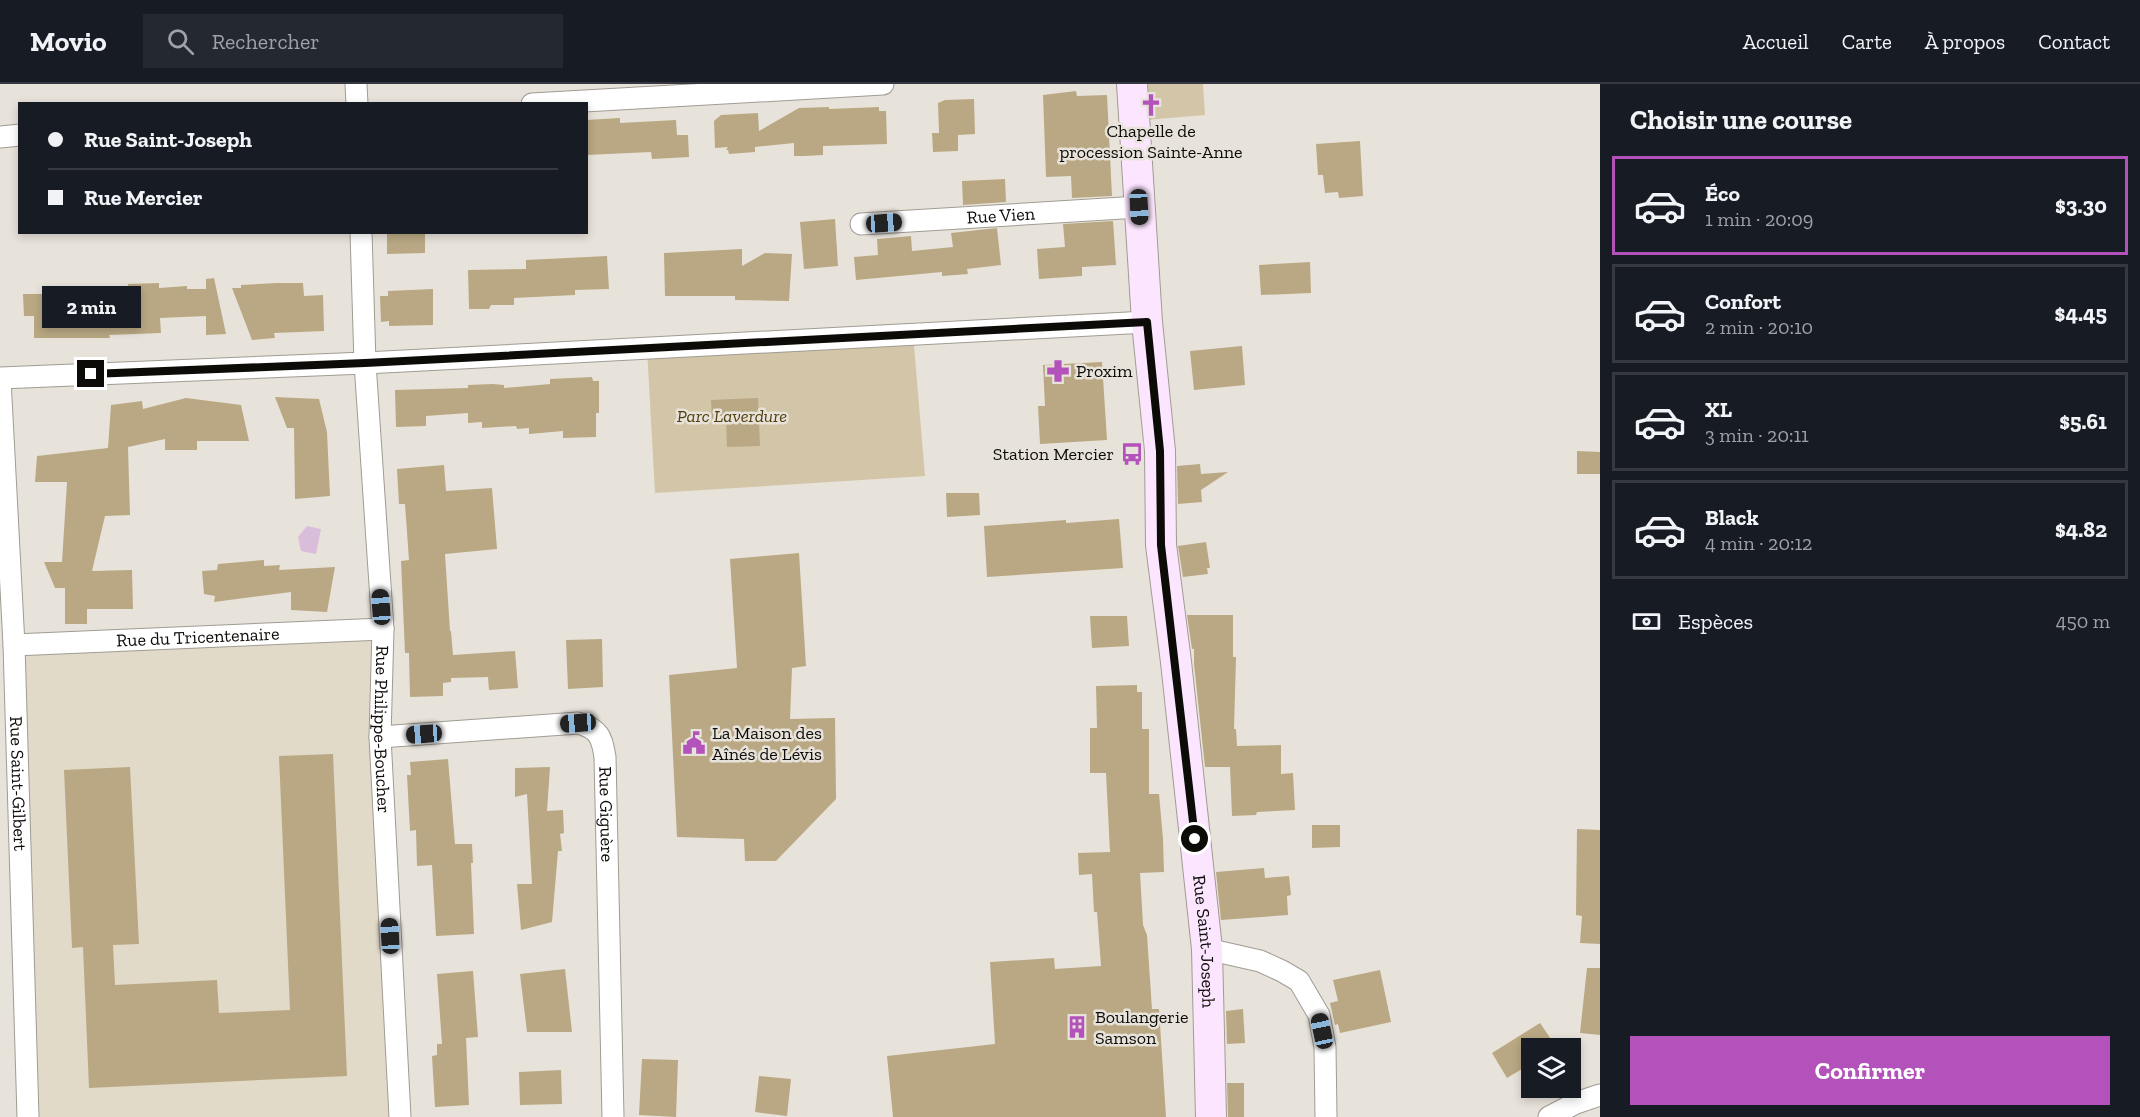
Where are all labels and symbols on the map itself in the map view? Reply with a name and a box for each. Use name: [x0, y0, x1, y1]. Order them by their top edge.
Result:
church icon: Chapelle de procession Sainte-Anne: [1138, 92, 1164, 118]
place label: Chapelle de procession Sainte-Anne: [1059, 120, 1243, 163]
car: [1129, 189, 1149, 225]
street label: Rue Vien: [966, 202, 1036, 229]
car: [865, 213, 903, 233]
callout: 2 min: [42, 287, 140, 329]
pharmacy icon: Proxim: [1045, 358, 1071, 384]
route end: [77, 360, 104, 387]
place label: Proxim: [1076, 360, 1133, 382]
park label: Parc Laverdure: [677, 405, 787, 427]
bus stop icon: Station Mercier: [1119, 441, 1145, 467]
place label: Station Mercier: [993, 443, 1114, 465]
car: [371, 588, 391, 626]
street label: Rue du Tricentenaire: [116, 622, 280, 652]
street label: Rue Philippe-Boucher: [369, 645, 395, 814]
car: [559, 713, 597, 733]
street label: Rue Saint-Gilbert: [5, 716, 31, 852]
place label: La Maison des Aînés de Lévis: [712, 722, 822, 765]
car: [405, 724, 443, 744]
public building icon: La Maison des Aînés de Lévis: [681, 730, 707, 756]
street label: Rue Giguère: [594, 766, 618, 862]
route start: [1181, 825, 1208, 852]
street label: Rue Saint-Joseph: [1188, 874, 1219, 1008]
car: [380, 918, 400, 954]
place label: Boulangerie Samson: [1095, 1006, 1188, 1049]
car: [1309, 1012, 1335, 1050]
building icon: Boulangerie Samson: [1064, 1014, 1090, 1040]

